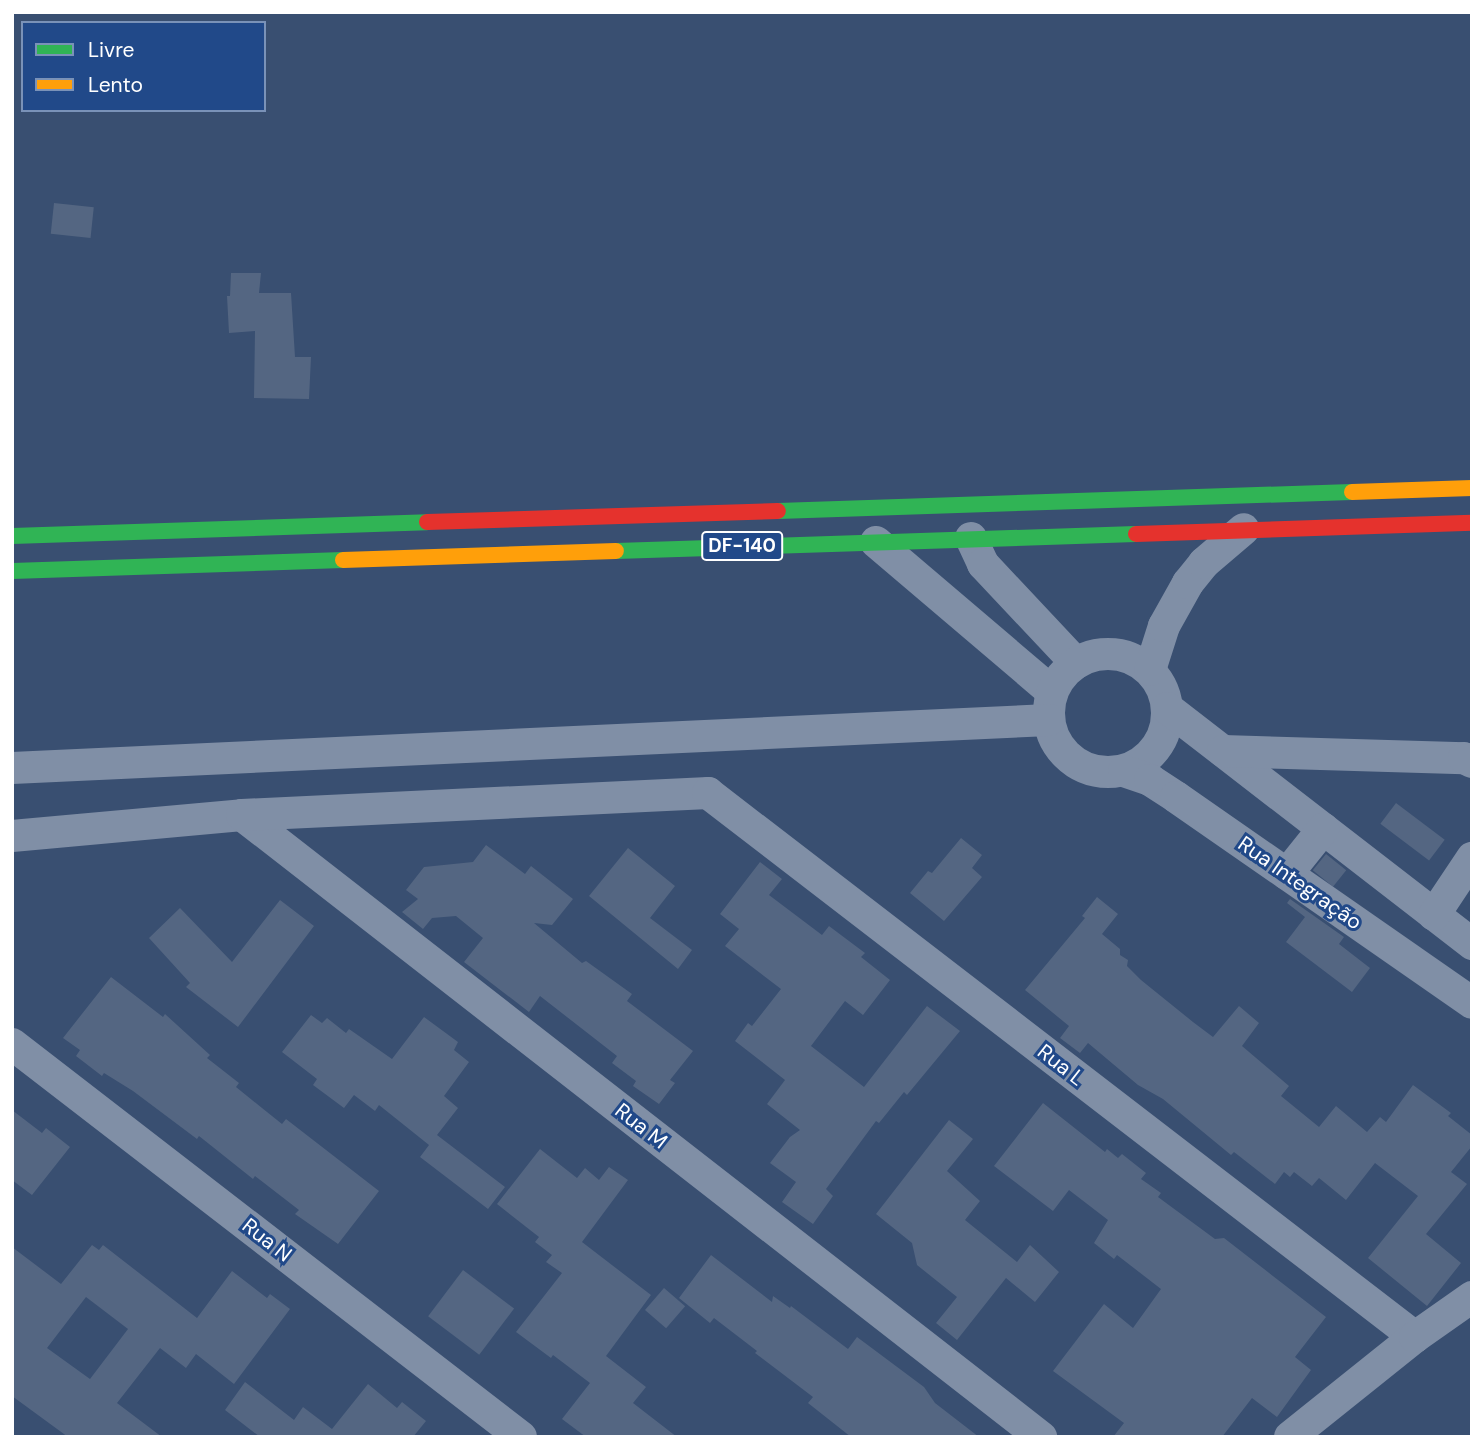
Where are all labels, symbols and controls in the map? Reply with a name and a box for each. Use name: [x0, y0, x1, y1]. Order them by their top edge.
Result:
legend: [21, 21, 266, 112]
text: Livre: [88, 36, 134, 64]
text: Lento: [88, 71, 143, 99]
road number: DF-140: [700, 530, 784, 562]
street label: Rua Integração: [1233, 831, 1367, 935]
street label: Rua L: [1033, 1039, 1089, 1091]
street label: Rua M: [610, 1098, 672, 1154]
street label: Rua N: [237, 1213, 297, 1267]

